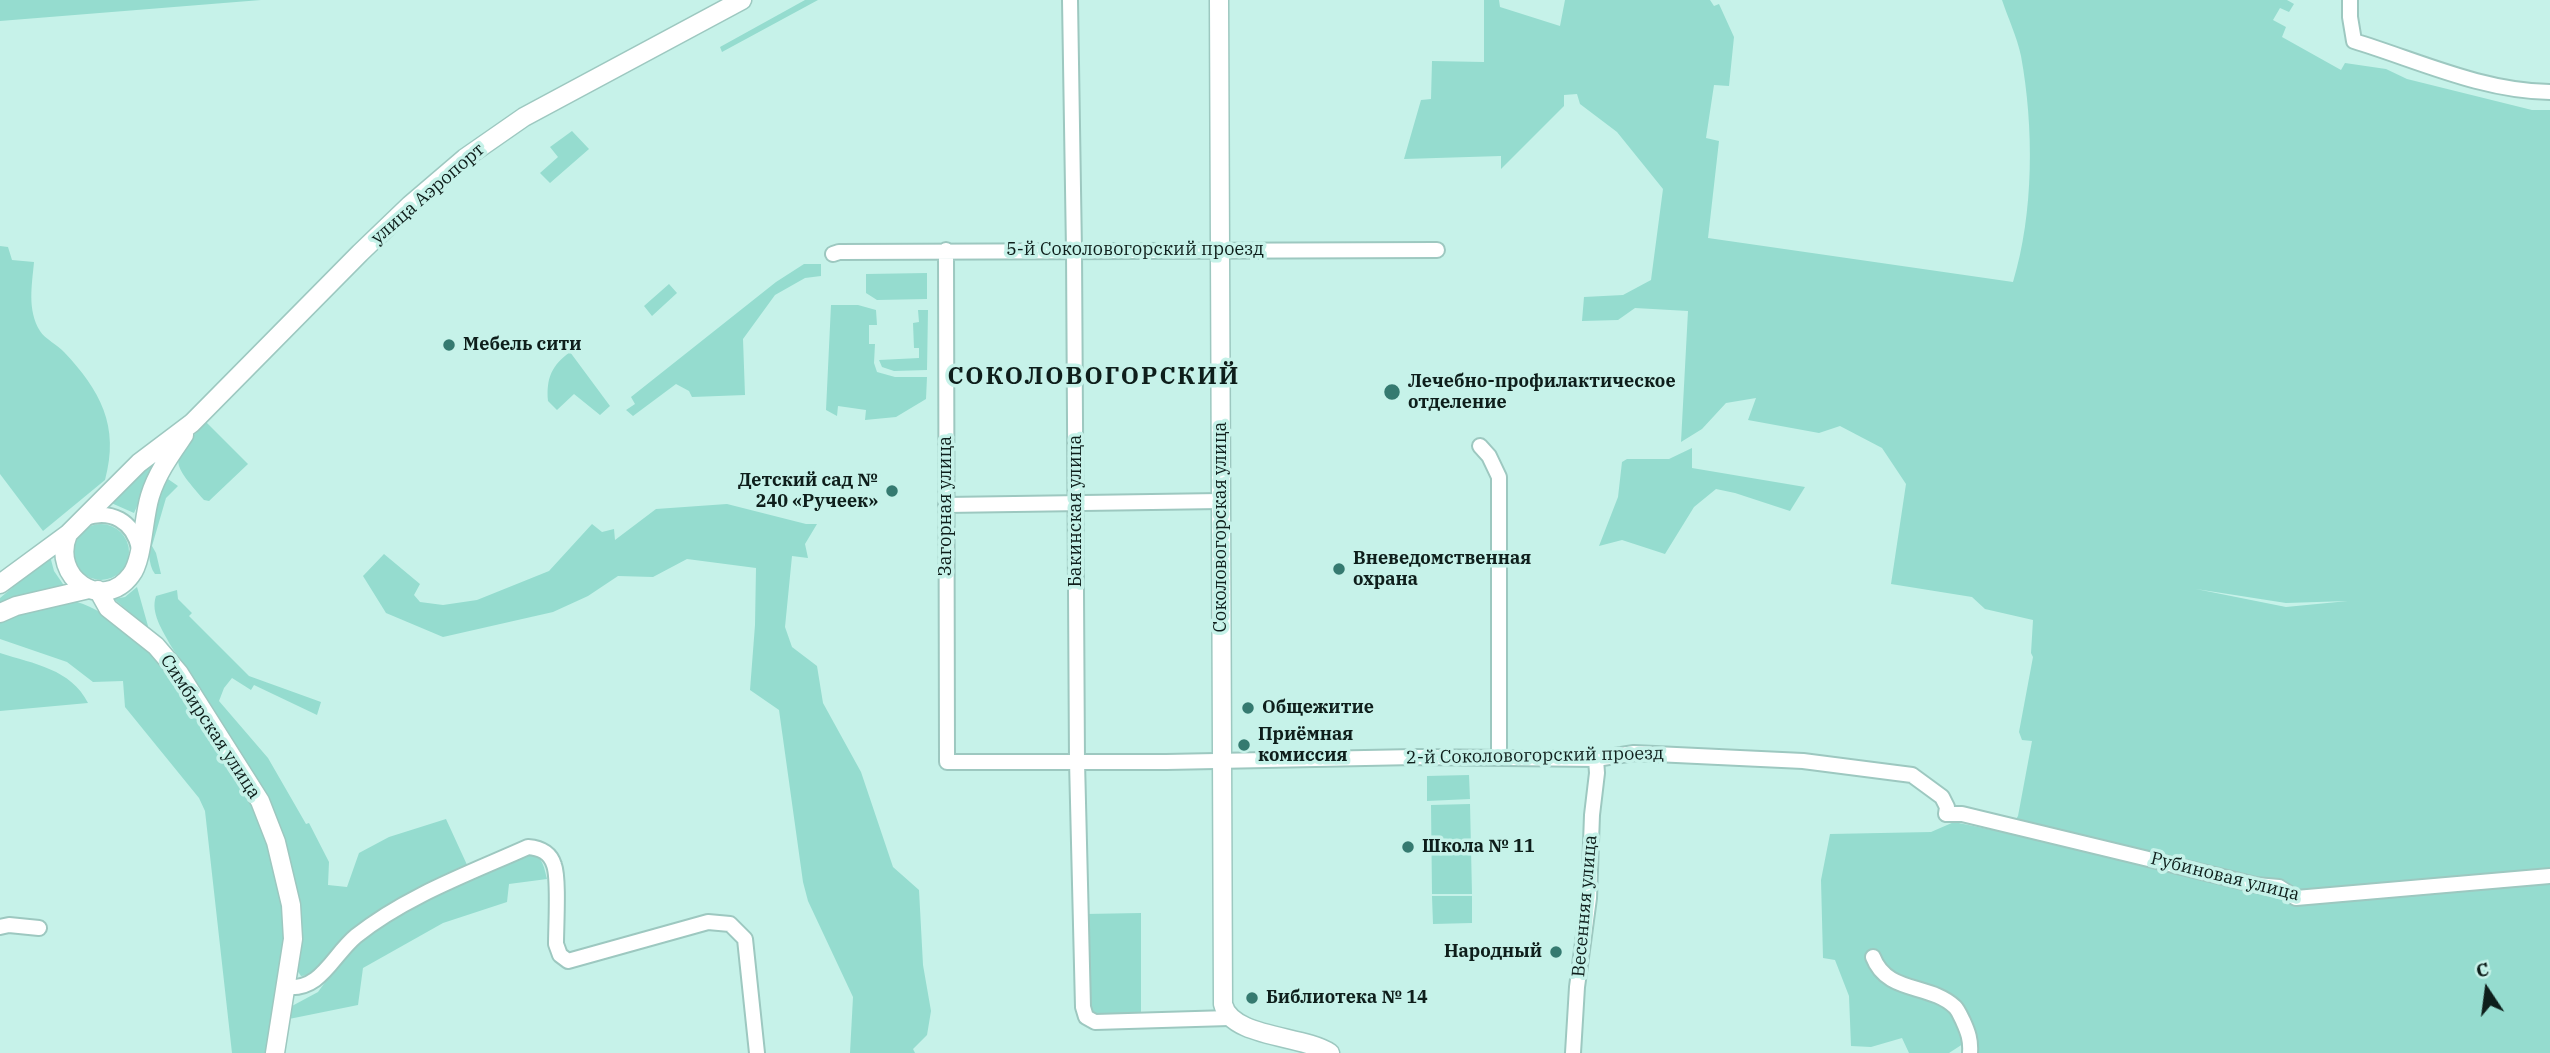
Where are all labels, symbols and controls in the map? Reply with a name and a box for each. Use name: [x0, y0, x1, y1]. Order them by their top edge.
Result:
street label: улица Аэропорт: [367, 139, 489, 249]
street label: 5-й Соколовогорский проезд: [1006, 239, 1264, 261]
place label: Мебель сити: [463, 334, 582, 356]
marker: Мебель сити: [441, 337, 457, 353]
district label: СОКОЛОВОГОРСКИЙ: [949, 363, 1239, 391]
place label: Лечебно-профилактическое отделение: [1408, 371, 1676, 414]
marker: Лечебно-профилактическое отделение: [1382, 382, 1402, 402]
street label: Соколовогорская улица: [1210, 422, 1232, 632]
street label: Бакинская улица: [1065, 435, 1087, 587]
street label: Загорная улица: [935, 436, 957, 576]
place label: Детский сад № 240 «Ручеек»: [738, 470, 878, 512]
marker: Детский сад № 240 «Ручеек»: [884, 483, 900, 499]
place label: Вневедомственная охрана: [1353, 548, 1531, 590]
marker: Вневедомственная охрана: [1331, 561, 1347, 577]
street label: Симбирская улица: [155, 651, 265, 803]
place label: Общежитие: [1262, 697, 1374, 719]
marker: Общежитие: [1240, 700, 1256, 716]
place label: Приёмная комиссия: [1258, 724, 1353, 766]
marker: Приёмная комиссия: [1236, 737, 1252, 753]
street label: 2-й Соколовогорский проезд: [1406, 743, 1664, 769]
street label: Весенняя улица: [1568, 834, 1602, 978]
place label: Школа № 11: [1422, 836, 1535, 858]
marker: Школа № 11: [1400, 839, 1416, 855]
street label: Рубиновая улица: [2148, 848, 2302, 906]
place label: Народный: [1444, 941, 1542, 963]
marker: Народный: [1548, 944, 1564, 960]
north arrow: [2452, 955, 2522, 1025]
text: С: [2473, 956, 2491, 983]
place label: Библиотека № 14: [1266, 987, 1428, 1009]
marker: Библиотека № 14: [1244, 990, 1260, 1006]

